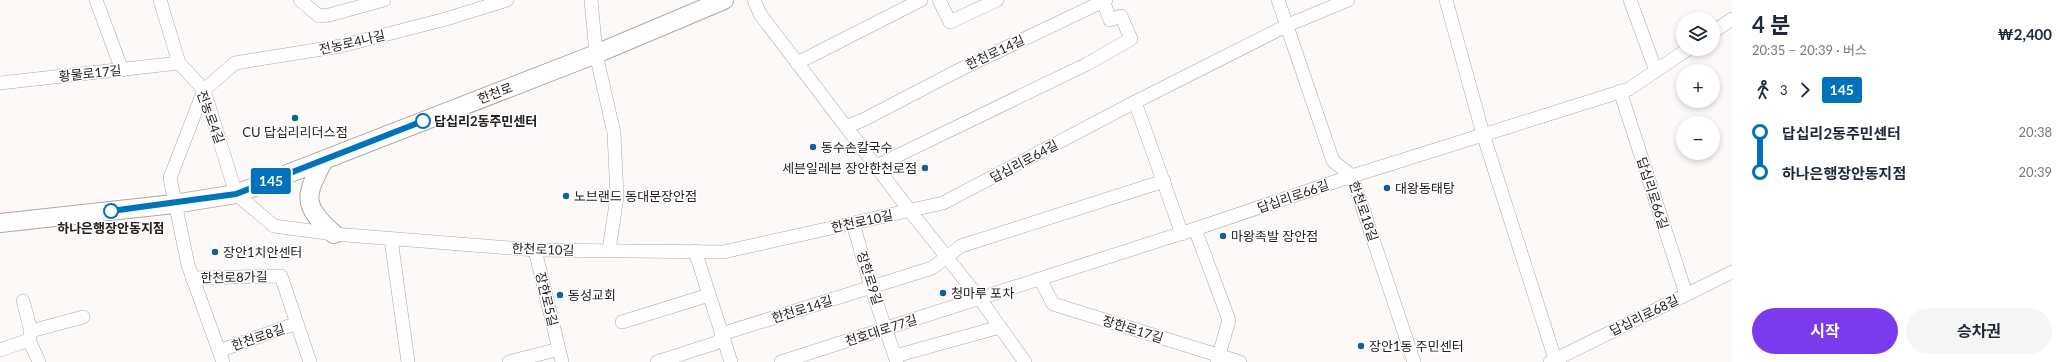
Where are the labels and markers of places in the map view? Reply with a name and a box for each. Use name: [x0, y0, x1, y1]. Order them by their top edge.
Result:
marker: CU 답십리리더스점: [290, 113, 300, 123]
marker: 답십리2동주민센터: [415, 113, 431, 129]
place label: 답십리2동주민센터: [434, 113, 537, 129]
place label: CU 답십리리더스점: [242, 124, 348, 140]
place label: 동수손칼국수: [821, 139, 893, 155]
marker: 동수손칼국수: [808, 142, 818, 152]
place label: 세븐일레븐 장안한천로점: [782, 160, 917, 176]
marker: 세븐일레븐 장안한천로점: [920, 163, 930, 173]
place label: 대왕동태탕: [1395, 180, 1455, 196]
marker: 대왕동태탕: [1382, 183, 1392, 193]
place label: 노브랜드 동대문장안점: [574, 188, 697, 204]
marker: 노브랜드 동대문장안점: [561, 191, 571, 201]
marker: 하나은행장안동지점: [103, 203, 119, 219]
place label: 하나은행장안동지점: [57, 220, 165, 236]
place label: 마왕족발 장안점: [1231, 228, 1318, 244]
marker: 마왕족발 장안점: [1218, 231, 1228, 241]
place label: 장안1치안센터: [223, 244, 302, 260]
marker: 장안1치안센터: [210, 247, 220, 257]
place label: 청마루 포차: [951, 285, 1014, 301]
place label: 동성교회: [568, 287, 616, 303]
marker: 청마루 포차: [938, 288, 948, 298]
marker: 동성교회: [555, 290, 565, 300]
place label: 장안1동 주민센터: [1369, 338, 1464, 354]
marker: 장안1동 주민센터: [1356, 341, 1366, 351]

